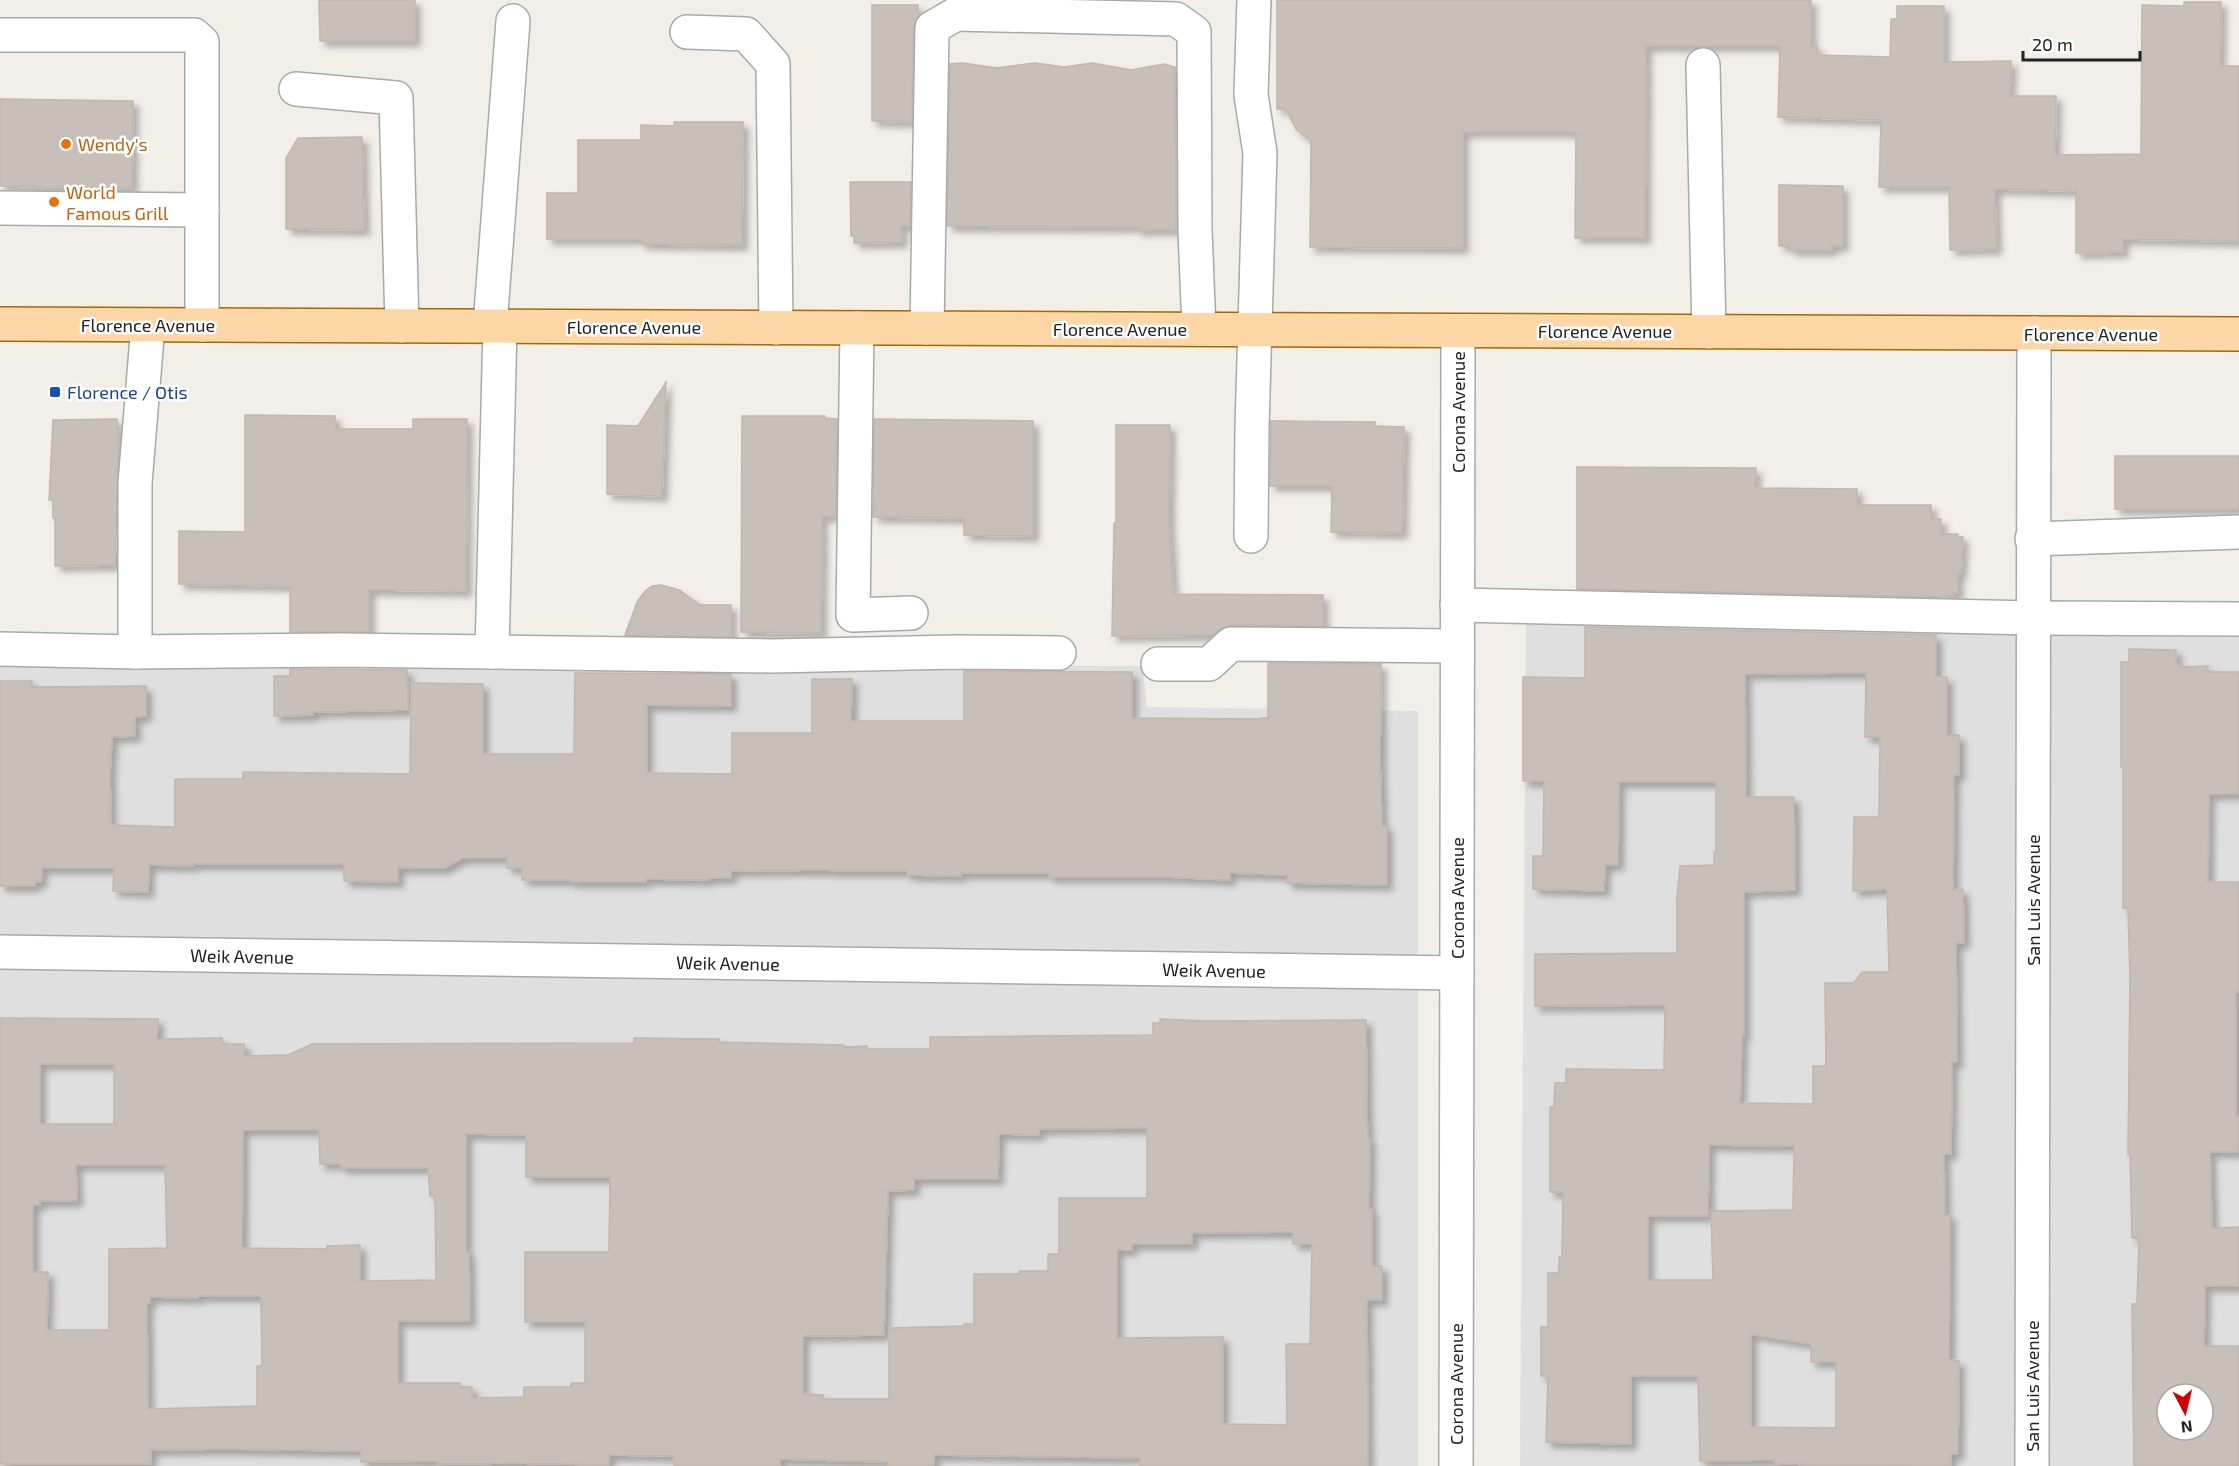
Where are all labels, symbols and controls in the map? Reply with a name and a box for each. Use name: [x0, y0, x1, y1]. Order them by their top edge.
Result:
scale bar: [2023, 24, 2140, 62]
text: 20 m: [2032, 33, 2073, 55]
place label: Wendy's: [78, 133, 148, 155]
marker: Wendy's: [59, 137, 73, 151]
place label: World Famous Grill: [66, 181, 169, 224]
marker: World Famous Grill: [47, 195, 61, 209]
street label: Florence Avenue: [81, 314, 215, 336]
street label: Florence Avenue: [567, 316, 701, 338]
street label: Florence Avenue: [1053, 318, 1187, 340]
street label: Florence Avenue: [1538, 320, 1672, 342]
street label: Florence Avenue: [2024, 323, 2158, 345]
street label: Corona Avenue: [1447, 351, 1469, 473]
place label: Florence / Otis: [67, 381, 188, 403]
marker: Florence / Otis: [48, 385, 62, 399]
street label: San Luis Avenue: [2022, 834, 2044, 966]
street label: Corona Avenue: [1446, 837, 1468, 959]
street label: Weik Avenue: [190, 944, 294, 968]
street label: Weik Avenue: [676, 951, 780, 975]
street label: Weik Avenue: [1162, 958, 1266, 982]
street label: San Luis Avenue: [2021, 1320, 2043, 1452]
street label: Corona Avenue: [1445, 1323, 1467, 1445]
north arrow: [2155, 1382, 2215, 1442]
text: N: [2180, 1417, 2194, 1438]

